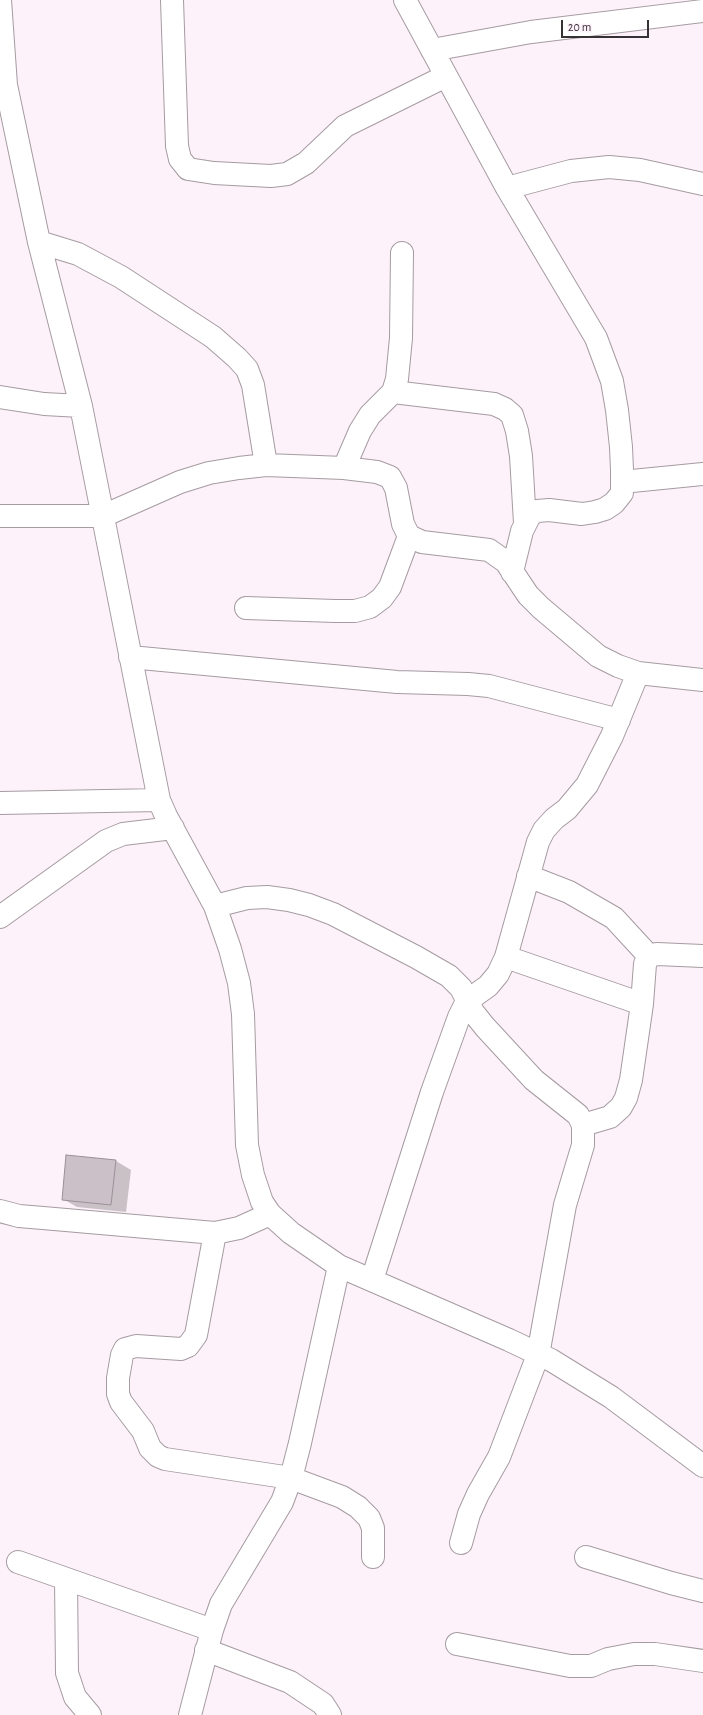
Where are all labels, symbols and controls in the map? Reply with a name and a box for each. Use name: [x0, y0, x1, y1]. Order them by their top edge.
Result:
scale bar: [563, 12, 651, 38]
text: 20 m: [568, 21, 591, 33]

